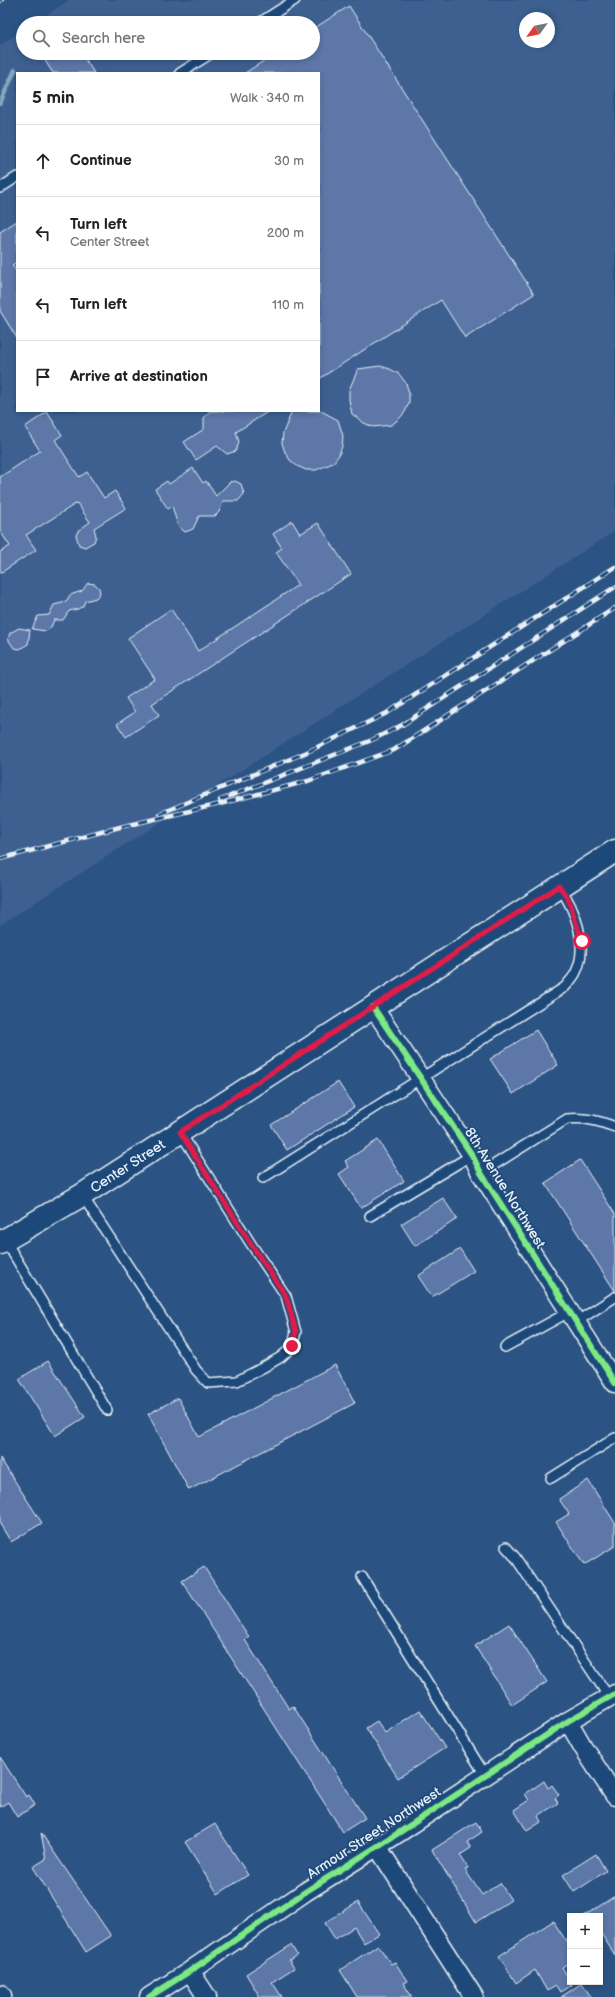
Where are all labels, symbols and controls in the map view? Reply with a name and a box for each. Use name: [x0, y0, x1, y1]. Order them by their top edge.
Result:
north arrow: [519, 12, 555, 48]
search box: [16, 16, 320, 60]
icon: search: [30, 27, 52, 49]
text: Search here: [62, 29, 145, 48]
text: 5 min: [32, 88, 75, 108]
text: Walk · 340 m: [230, 90, 304, 106]
icon: ahead: [32, 150, 54, 172]
text: Continue: [70, 151, 132, 170]
text: 30 m: [274, 153, 304, 169]
text: Turn left: [70, 215, 127, 234]
icon: left: [32, 222, 54, 244]
text: 200 m: [267, 225, 304, 241]
text: Center Street: [70, 234, 149, 250]
icon: left: [32, 294, 54, 316]
text: Turn left: [70, 295, 127, 314]
text: 110 m: [272, 297, 304, 313]
icon: arrive: [32, 366, 54, 388]
text: Arrive at destination: [70, 367, 208, 386]
route start: [573, 932, 591, 950]
street label: 8th Avenue Northwest: [461, 1124, 549, 1252]
street label: Center Street: [87, 1135, 169, 1196]
route end: [283, 1337, 301, 1355]
street label: Armour Street Northwest: [304, 1783, 445, 1883]
map controls: [567, 1913, 603, 1985]
button: +: [567, 1913, 603, 1949]
button: −: [567, 1949, 603, 1985]

